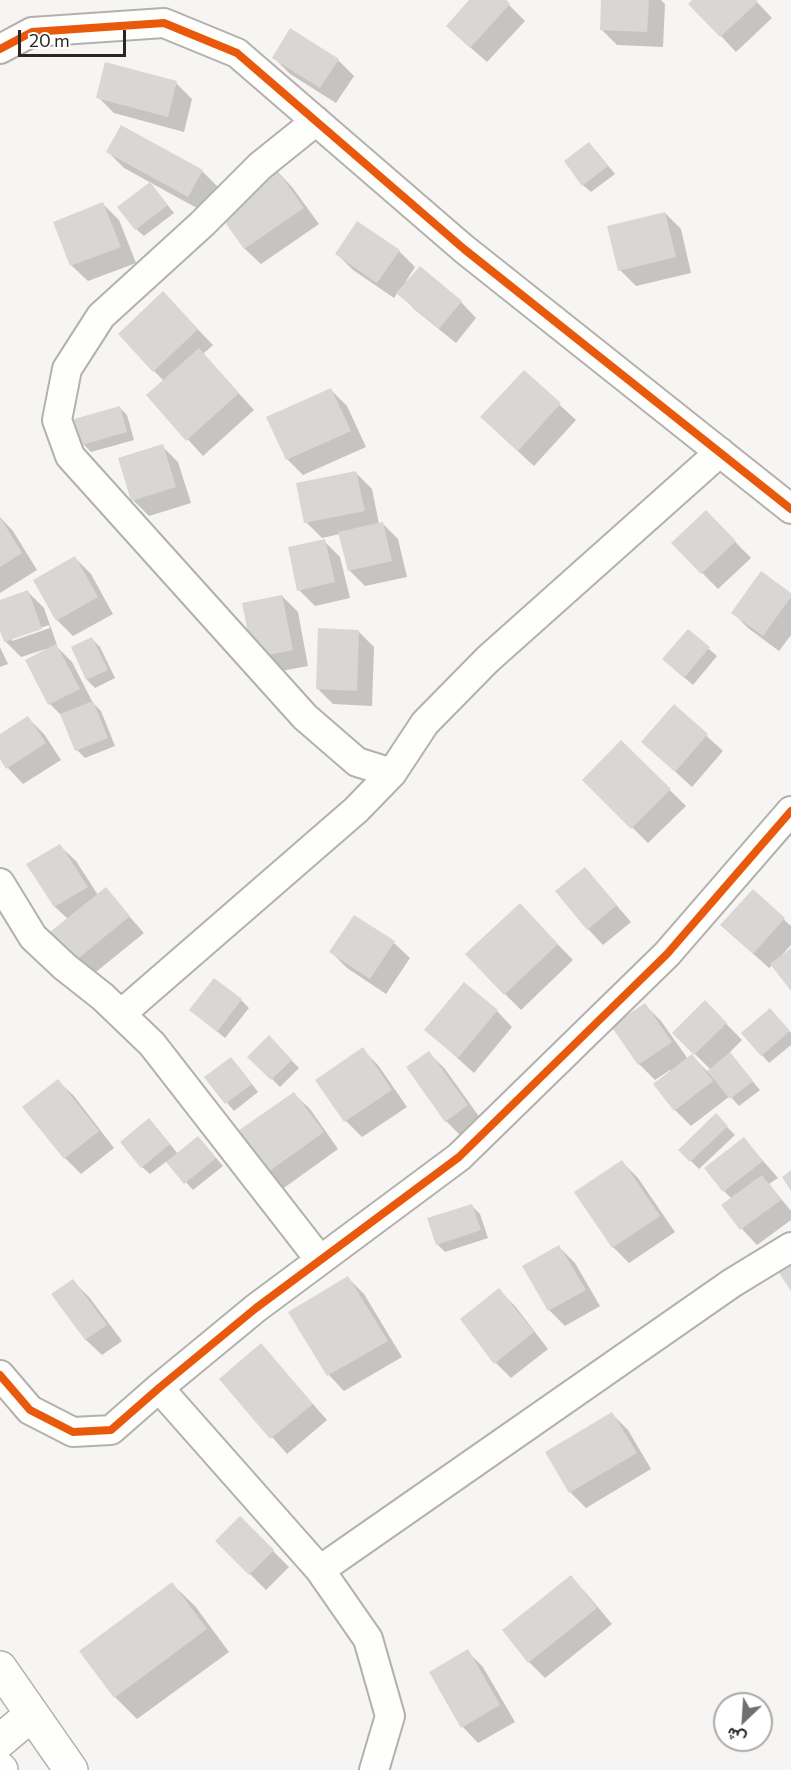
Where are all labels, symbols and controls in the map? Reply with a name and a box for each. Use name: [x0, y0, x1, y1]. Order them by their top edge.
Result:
scale bar: [21, 18, 129, 56]
text: 20 m: [29, 29, 70, 51]
north arrow: [713, 1692, 773, 1752]
text: ش: [723, 1724, 749, 1750]

